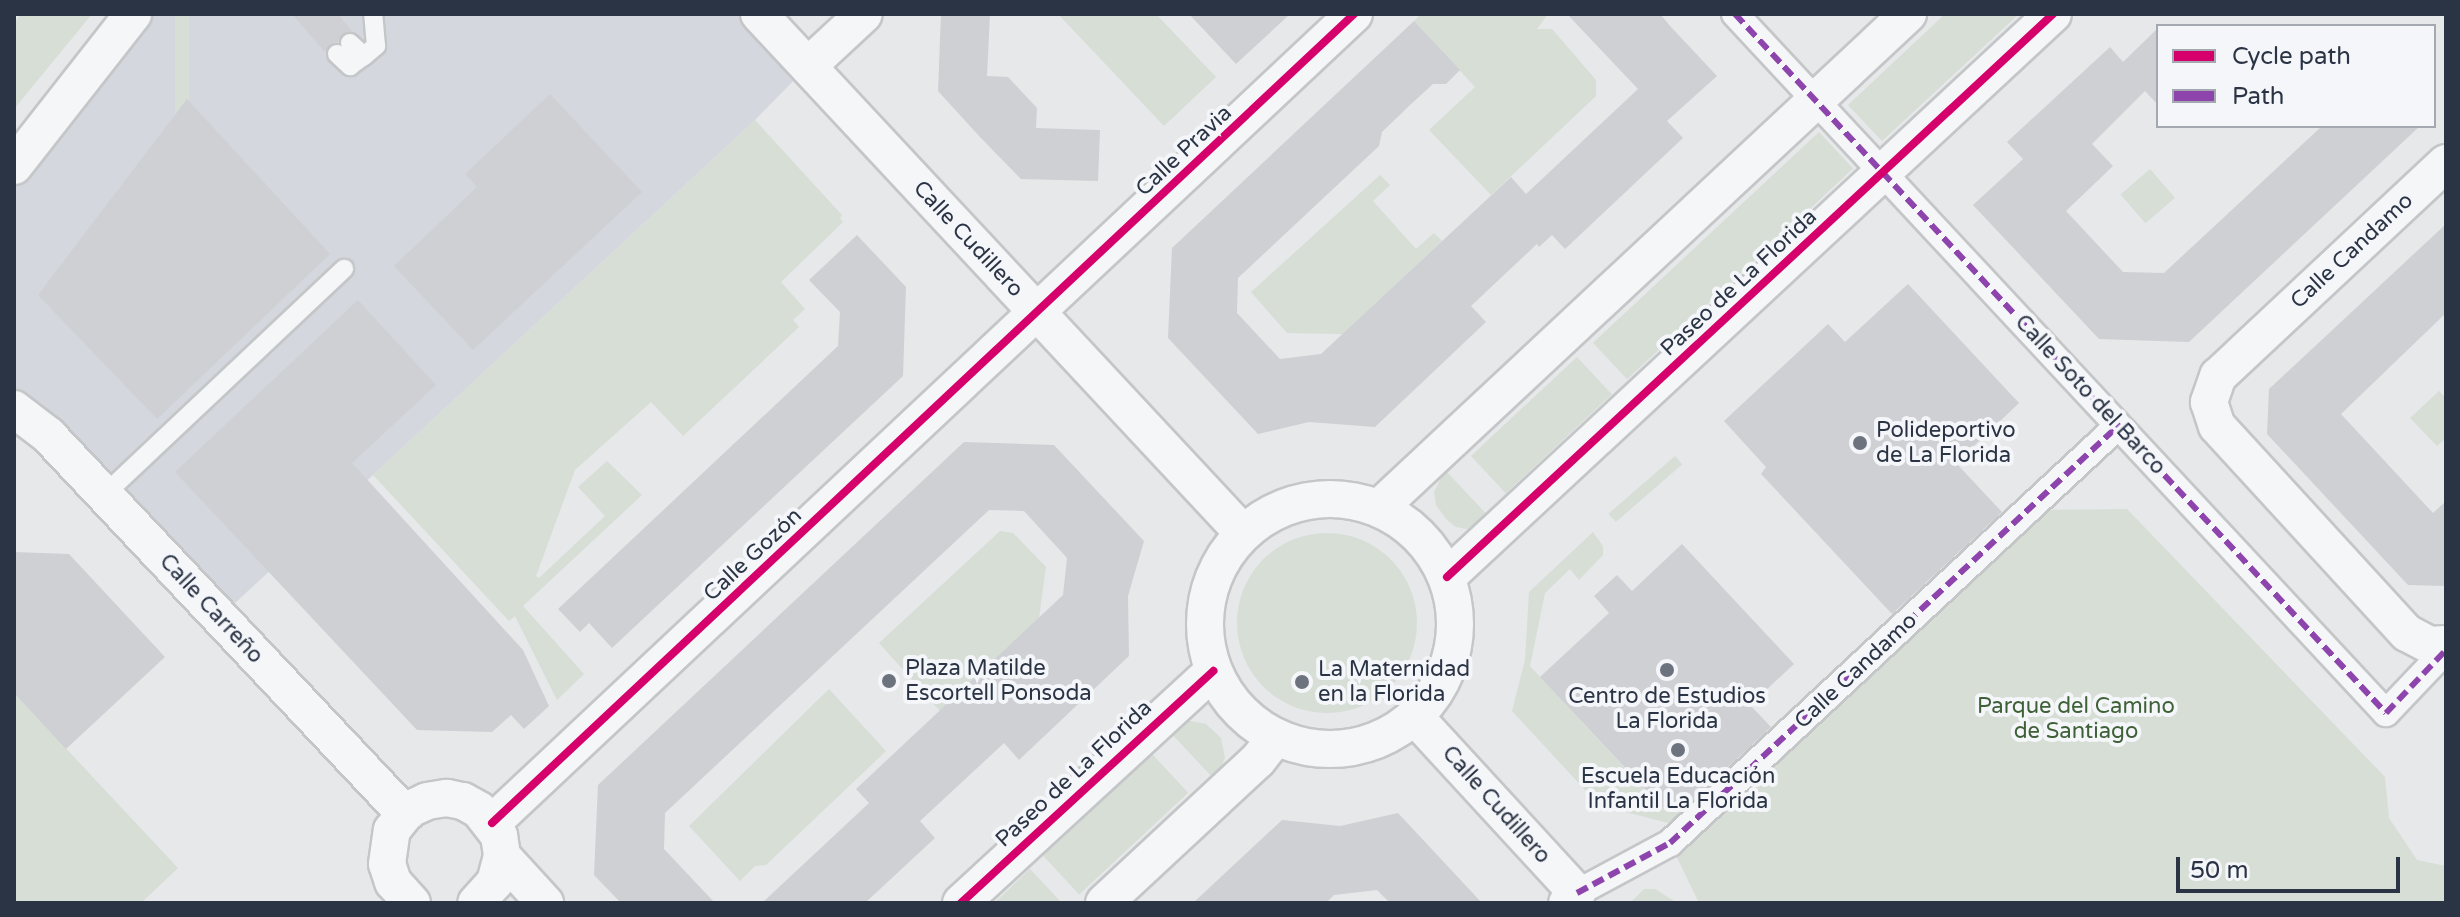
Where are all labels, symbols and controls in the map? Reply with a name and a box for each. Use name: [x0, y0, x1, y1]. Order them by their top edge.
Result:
legend: [2156, 24, 2436, 128]
text: Cycle path: [2232, 42, 2351, 71]
text: Path: [2232, 82, 2285, 111]
street label: Calle Pravia: [1131, 100, 1237, 202]
street label: Calle Cudillero: [907, 175, 1029, 303]
street label: Calle Candamo: [2285, 188, 2419, 314]
street label: Paseo de La Florida: [1656, 204, 1822, 362]
street label: Calle Soto del Barco: [2009, 309, 2171, 481]
place label: Polideportivo de La Florida: [1876, 417, 2016, 468]
marker: Polideportivo de La Florida: [1851, 434, 1869, 452]
street label: Calle Gozón: [698, 503, 808, 607]
street label: Calle Carreño: [154, 549, 268, 669]
street label: Calle Candamo: [1789, 608, 1923, 734]
place label: Plaza Matilde Escortell Ponsoda: [905, 655, 1092, 706]
place label: La Maternidad en la Florida: [1318, 656, 1470, 708]
marker: Centro de Estudios La Florida: [1658, 661, 1676, 679]
marker: Plaza Matilde Escortell Ponsoda: [880, 672, 898, 690]
marker: La Maternidad en la Florida: [1293, 673, 1311, 691]
place label: Centro de Estudios La Florida: [1568, 683, 1766, 734]
park label: Parque del Camino de Santiago: [1977, 693, 2175, 744]
street label: Paseo de La Florida: [991, 695, 1157, 853]
street label: Calle Cudillero: [1436, 741, 1556, 869]
marker: Escuela Educación Infantil La Florida: [1669, 741, 1687, 759]
place label: Escuela Educación Infantil La Florida: [1581, 763, 1775, 814]
scale bar: [2180, 841, 2404, 891]
text: 50 m: [2190, 856, 2248, 885]

